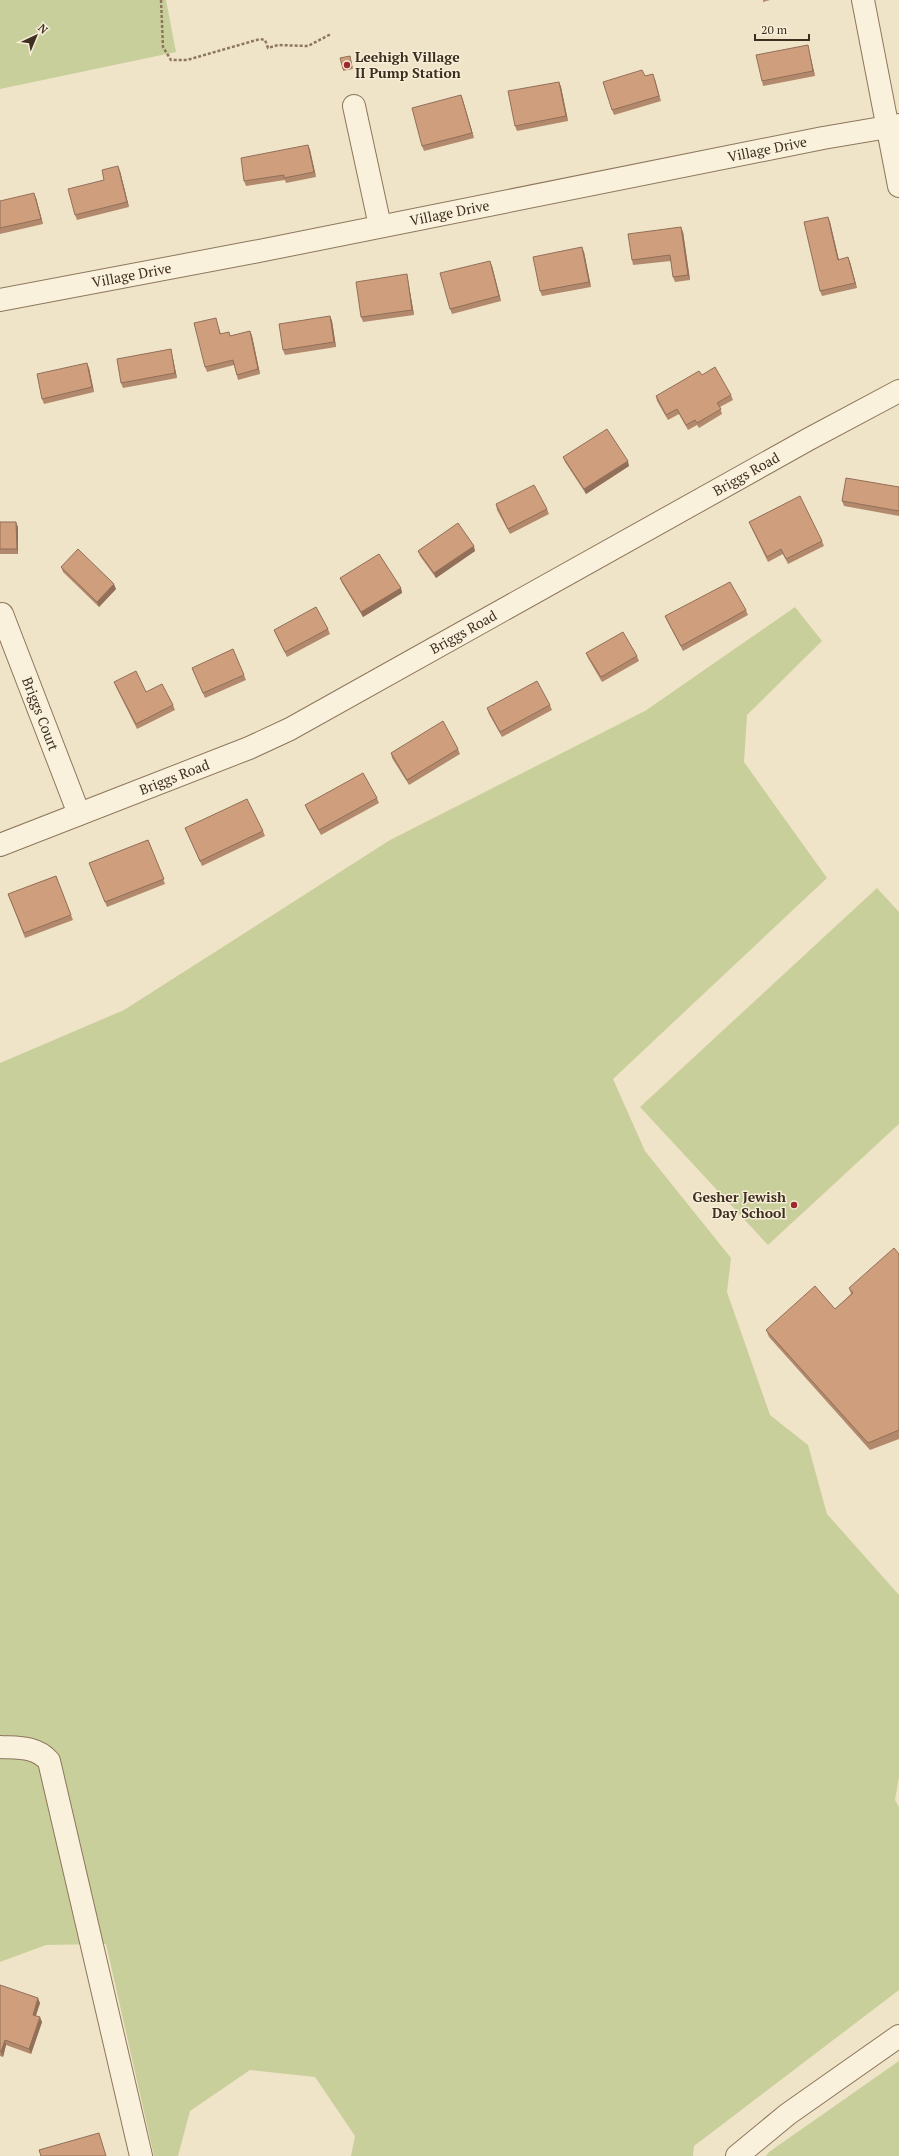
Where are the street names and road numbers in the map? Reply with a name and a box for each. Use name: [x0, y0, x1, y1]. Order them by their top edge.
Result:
street label: Village Drive: [726, 131, 809, 166]
street label: Village Drive: [408, 195, 491, 230]
street label: Village Drive: [90, 258, 173, 291]
street label: Briggs Road: [709, 447, 783, 500]
street label: Briggs Road: [426, 605, 500, 658]
street label: Briggs Court: [18, 674, 64, 754]
street label: Briggs Road: [136, 754, 212, 799]

